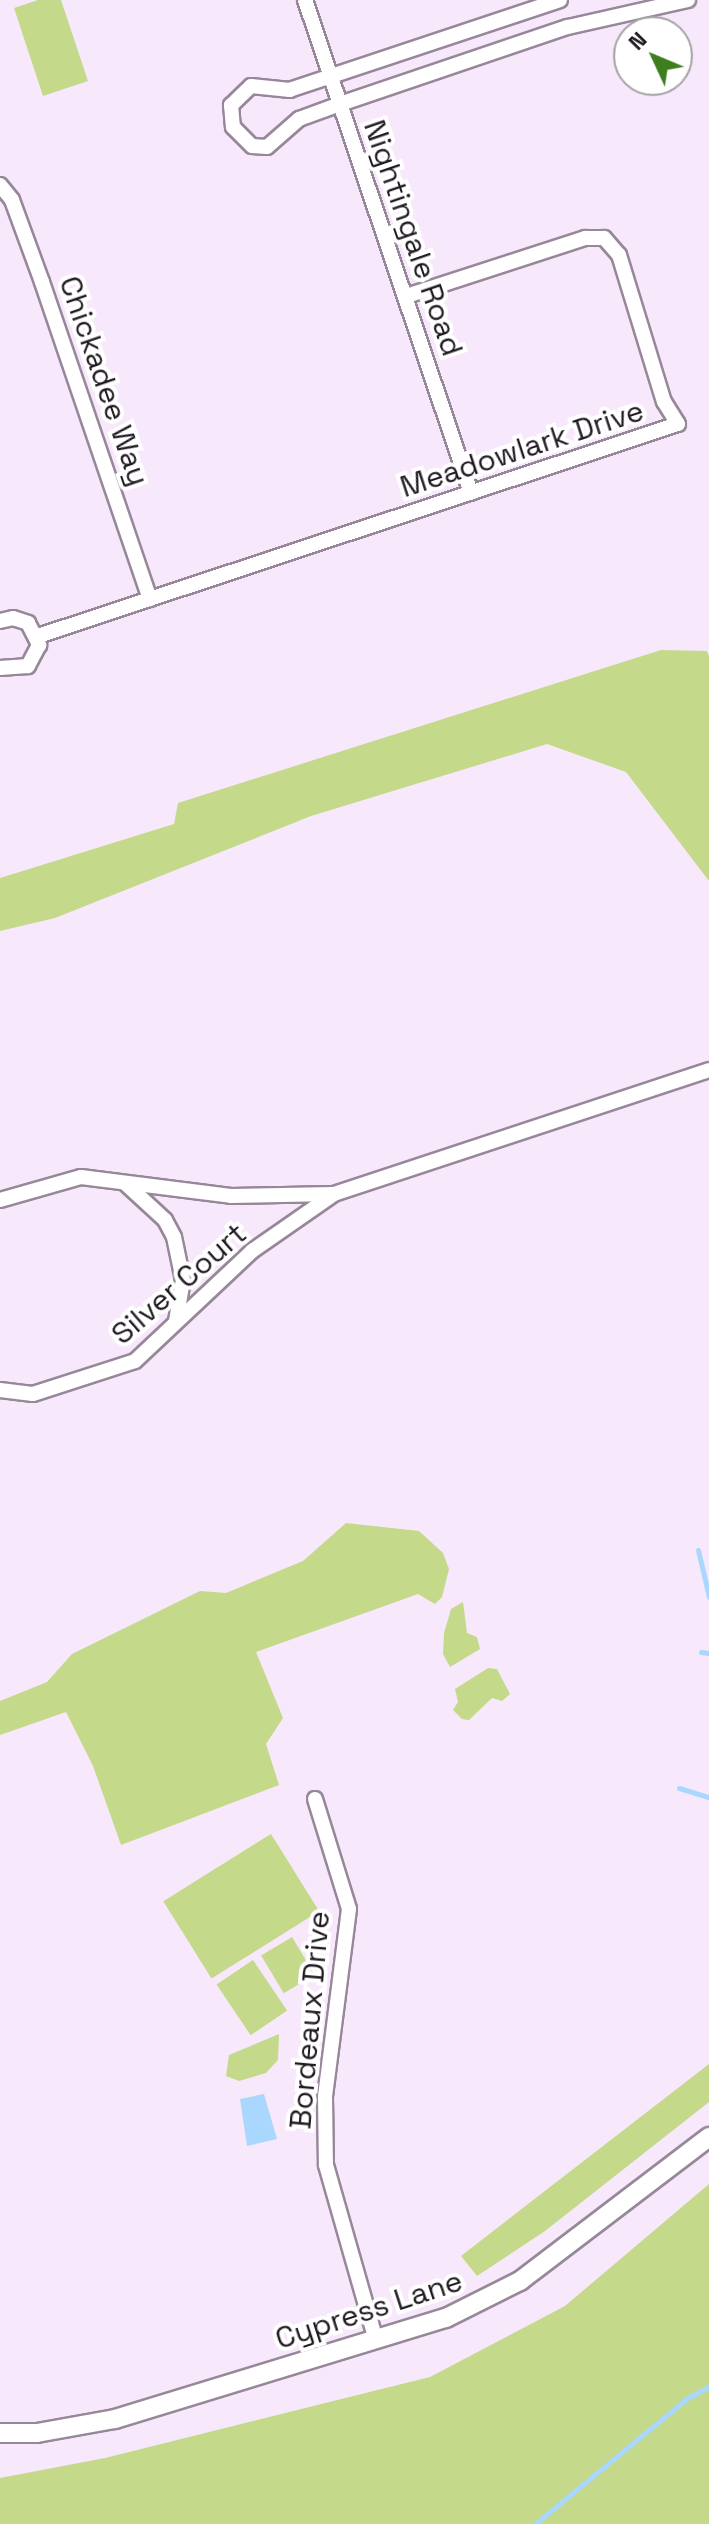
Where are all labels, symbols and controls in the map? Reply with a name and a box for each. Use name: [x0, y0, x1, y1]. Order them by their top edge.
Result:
north arrow: [613, 16, 693, 96]
text: N: [622, 26, 652, 56]
street label: Nightingale Road: [356, 115, 470, 361]
street label: Chickadee Way: [51, 271, 157, 491]
street label: Meadowlark Drive: [396, 393, 648, 505]
street label: Silver Court: [104, 1216, 254, 1352]
street label: Bordeaux Drive: [283, 1909, 337, 2131]
street label: Cypress Lane: [271, 2263, 467, 2357]

